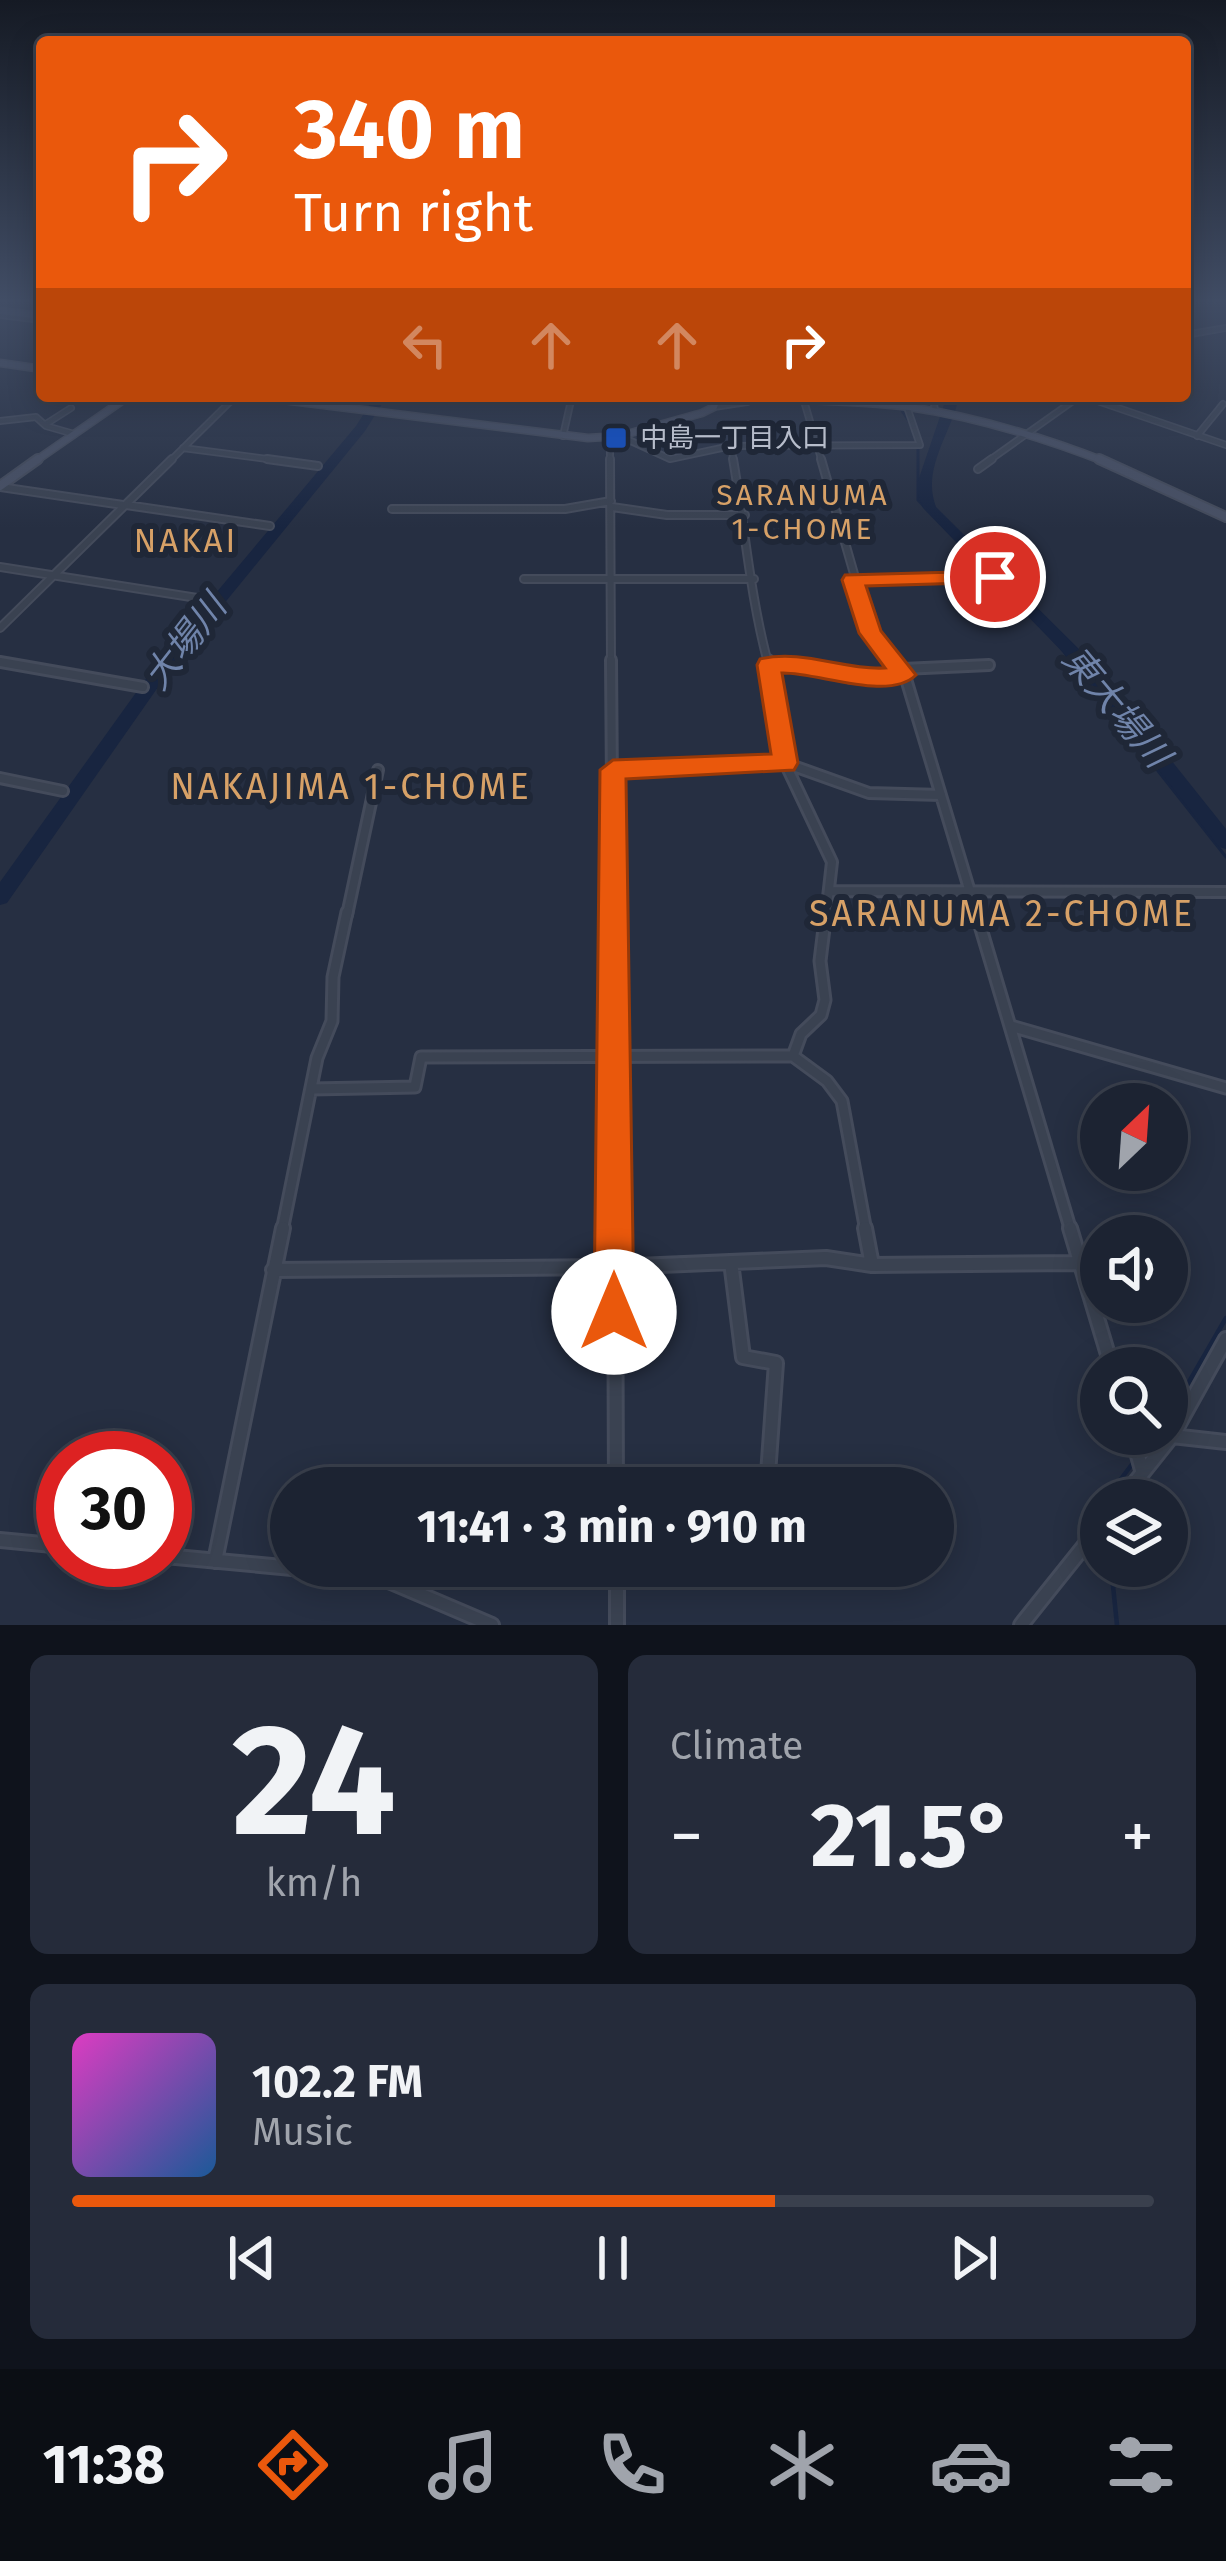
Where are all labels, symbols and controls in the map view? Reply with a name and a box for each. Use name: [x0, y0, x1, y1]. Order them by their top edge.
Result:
text: 340 m: [294, 79, 525, 180]
icon: right: [96, 84, 252, 240]
text: Turn right: [294, 181, 533, 245]
icon: left: [392, 312, 458, 378]
icon: ahead: [518, 312, 584, 378]
icon: ahead: [644, 312, 710, 378]
icon: right: [770, 312, 836, 378]
place label: 中島一丁目入口: [640, 422, 829, 454]
marker: 中島一丁目入口: [603, 425, 629, 451]
district label: SARANUMA 1-CHOME: [716, 477, 890, 547]
district label: NAKAI: [134, 521, 238, 561]
pin: [944, 526, 1046, 628]
icon: arrive: [962, 544, 1028, 610]
water label: 大場川: [134, 583, 238, 698]
water label: 東大場川: [1053, 638, 1182, 779]
district label: NAKAJIMA 1-CHOME: [170, 765, 532, 809]
district label: SARANUMA 2-CHOME: [809, 892, 1195, 936]
north arrow: [1080, 1083, 1188, 1191]
map controls: [1080, 1083, 1188, 1587]
button: sound: [1080, 1215, 1188, 1323]
position arrow: [551, 1249, 677, 1375]
button: search: [1080, 1347, 1188, 1455]
speed limit sign: 30: [36, 1431, 192, 1587]
button: layers: [1080, 1479, 1188, 1587]
text: 11:41 · 3 min · 910 m: [417, 1500, 807, 1554]
text: 24: [232, 1688, 396, 1875]
text: Climate: [670, 1723, 803, 1769]
text: 21.5°: [811, 1782, 1014, 1890]
text: −: [670, 1797, 703, 1876]
text: +: [1121, 1797, 1154, 1876]
text: km/h: [266, 1860, 362, 1906]
text: 102.2 FM: [252, 2055, 423, 2109]
text: Music: [252, 2109, 353, 2155]
icon: previous: [219, 2225, 285, 2291]
icon: pause: [580, 2225, 646, 2291]
icon: next: [941, 2225, 1007, 2291]
icon: directions: [251, 2423, 335, 2507]
icon: music: [421, 2423, 505, 2507]
icon: phone: [590, 2423, 674, 2507]
icon: climate: [760, 2423, 844, 2507]
icon: car: [929, 2423, 1013, 2507]
icon: filters: [1099, 2423, 1183, 2507]
text: 11:38: [43, 2433, 165, 2497]

